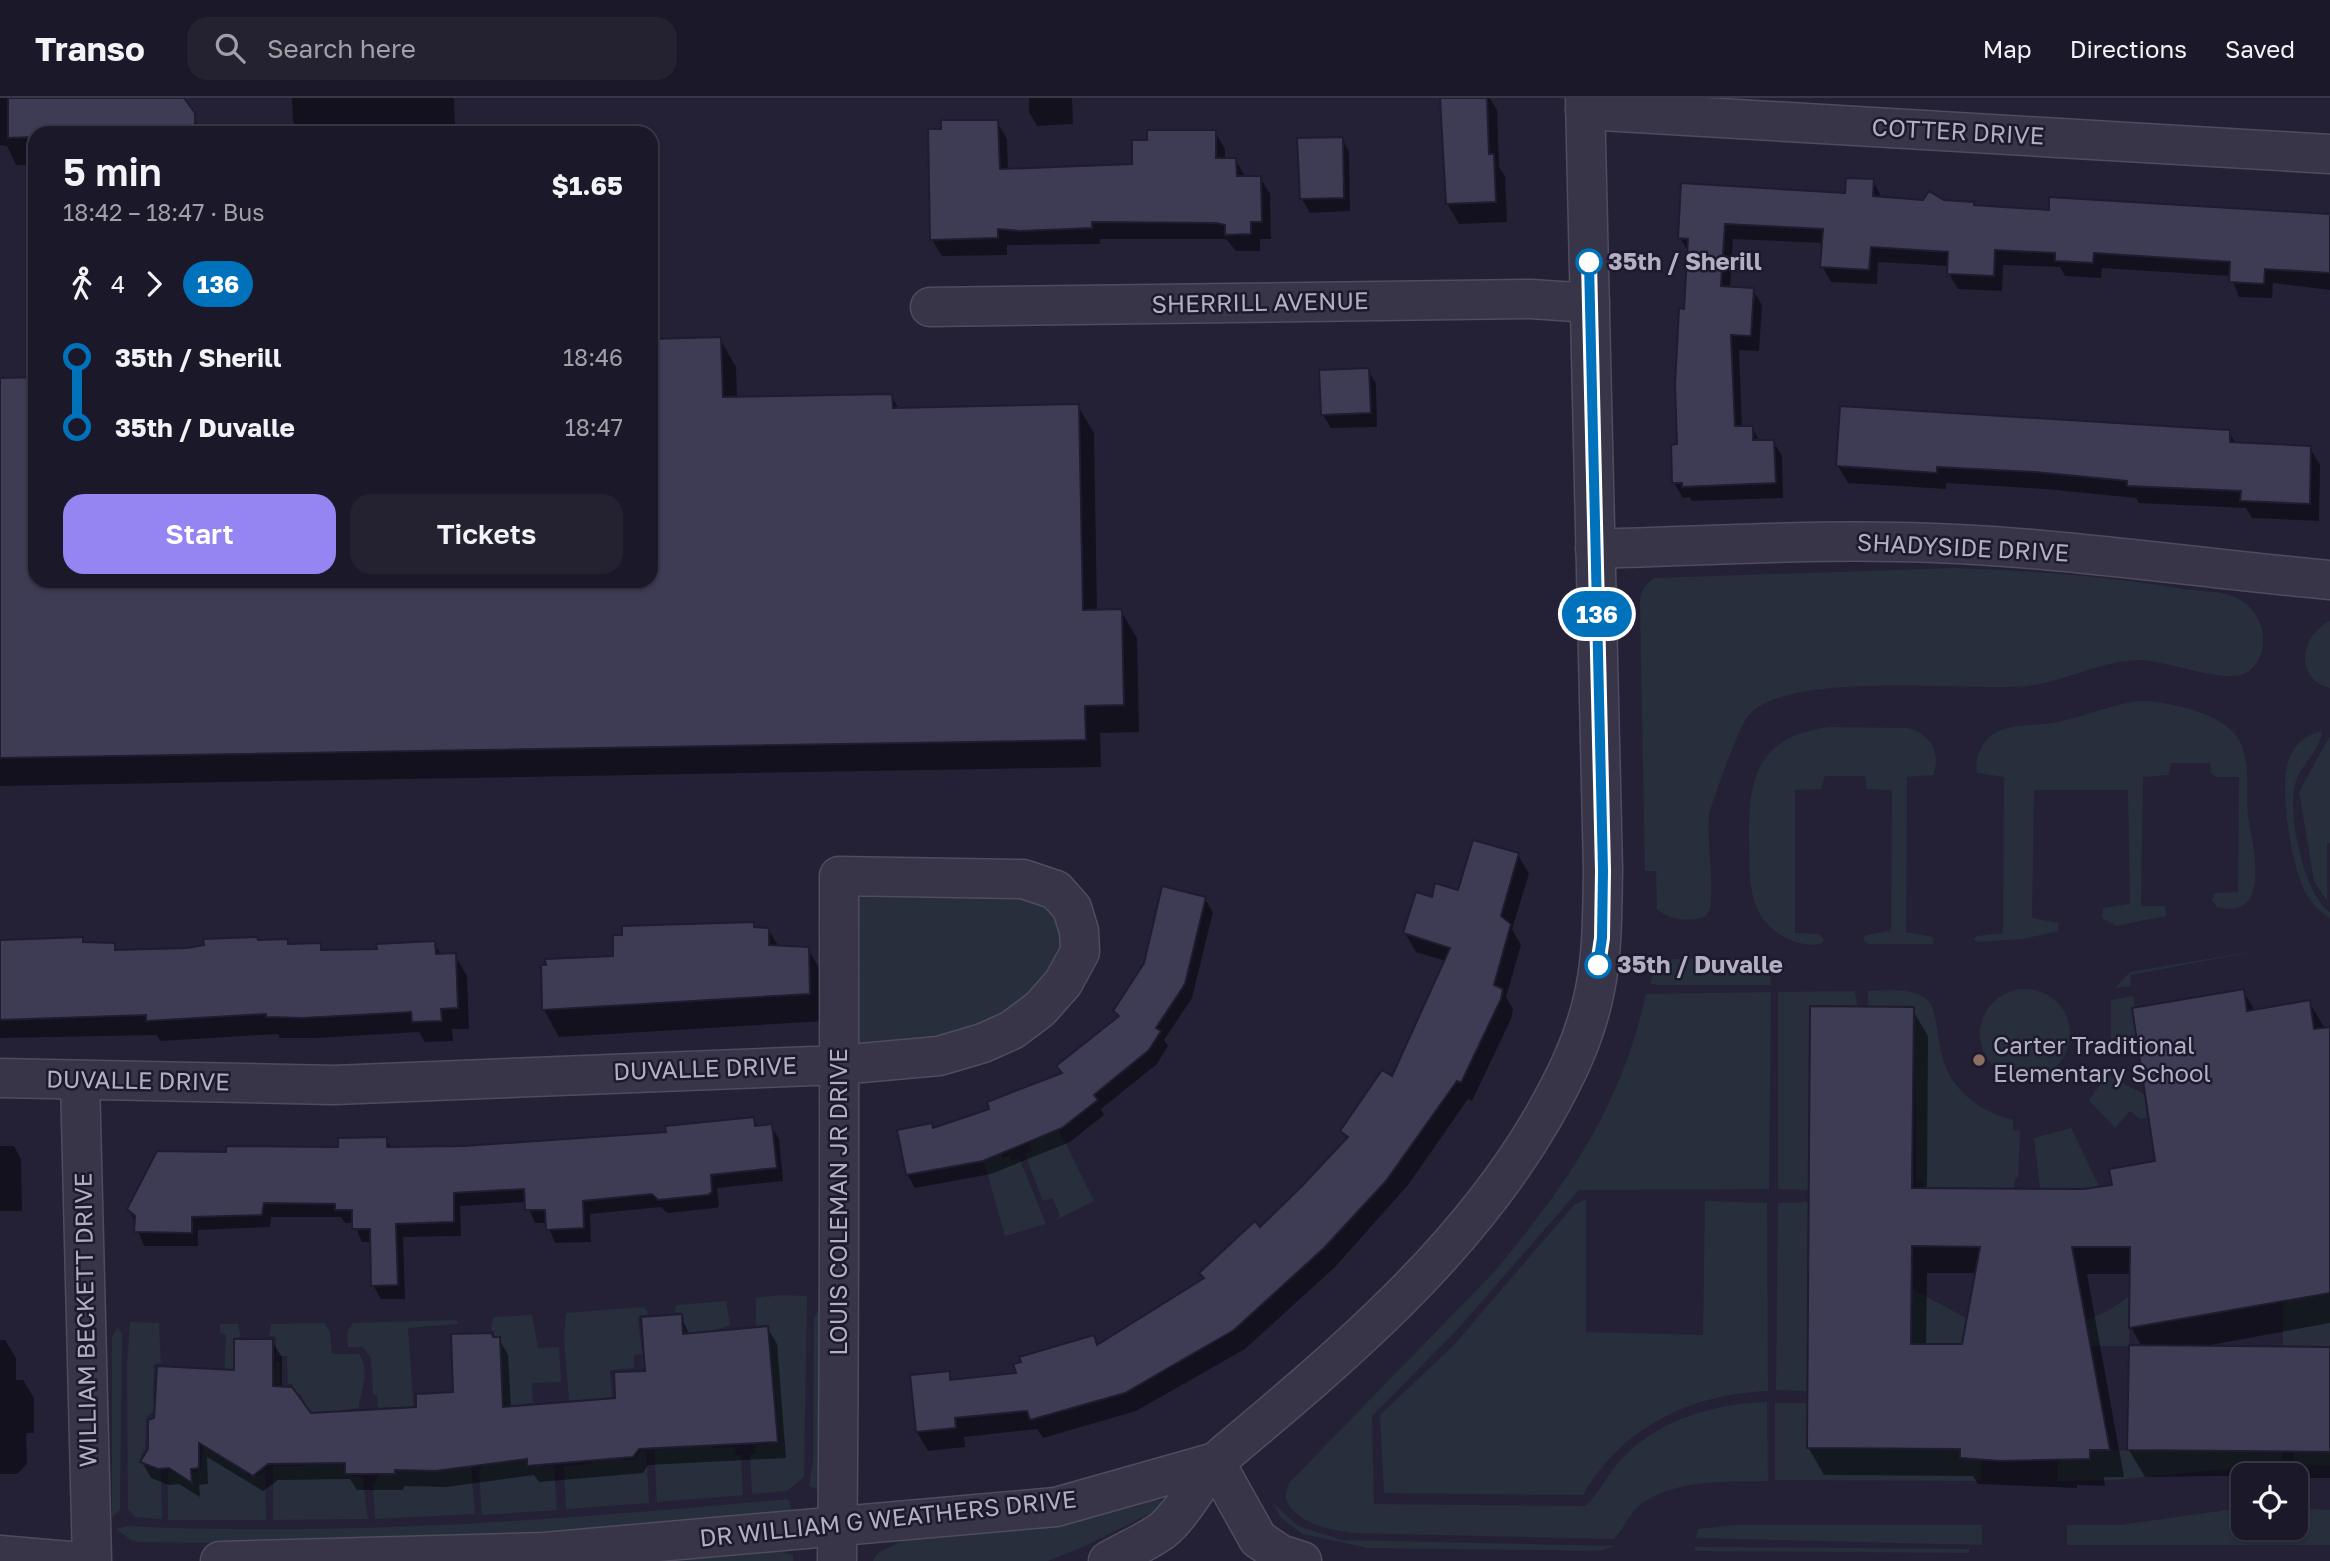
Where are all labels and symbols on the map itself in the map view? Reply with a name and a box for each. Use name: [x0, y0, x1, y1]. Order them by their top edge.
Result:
street label: COTTER DRIVE: [1871, 112, 2045, 150]
place label: 35th / Sherill: [1608, 246, 1762, 275]
marker: 35th / Sherill: [1576, 249, 1602, 275]
street label: SHERRILL AVENUE: [1151, 285, 1369, 318]
street label: SHADYSIDE DRIVE: [1856, 526, 2070, 567]
line badge: 136: [1557, 591, 1637, 637]
place label: 35th / Duvalle: [1617, 949, 1783, 978]
marker: 35th / Duvalle: [1585, 952, 1611, 978]
place label: Carter Traditional Elementary School: [1993, 1030, 2211, 1087]
street label: LOUIS COLEMAN JR DRIVE: [823, 1048, 852, 1356]
street label: DUVALLE DRIVE: [613, 1050, 797, 1085]
marker: Carter Traditional Elementary School: [1971, 1052, 1987, 1068]
street label: DUVALLE DRIVE: [46, 1063, 230, 1096]
street label: WILLIAM BECKETT DRIVE: [67, 1172, 102, 1468]
street label: DR WILLIAM G WEATHERS DRIVE: [698, 1483, 1078, 1552]

